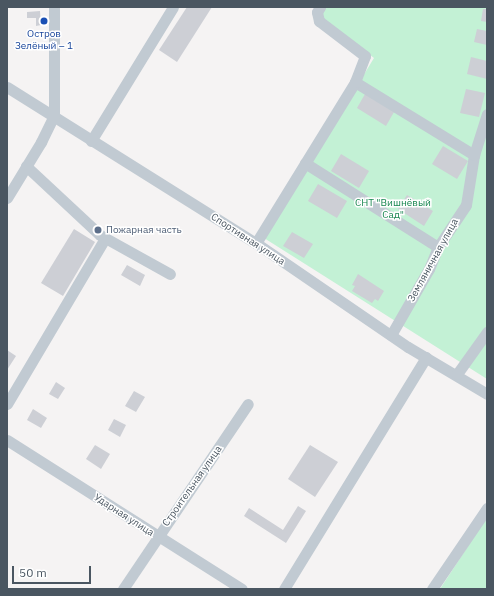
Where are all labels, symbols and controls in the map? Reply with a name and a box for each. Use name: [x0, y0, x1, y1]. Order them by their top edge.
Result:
marker: Остров Зелёный – 1: [39, 16, 49, 26]
place label: Остров Зелёный – 1: [15, 27, 73, 50]
park label: СНТ "Вишнёвый Сад": [355, 196, 431, 220]
street label: Спортивная улица: [209, 211, 287, 267]
street label: Земляничная улица: [405, 216, 461, 304]
place label: Пожарная часть: [106, 224, 182, 236]
marker: Пожарная часть: [93, 225, 103, 235]
street label: Строительная улица: [160, 443, 224, 529]
street label: Ударная улица: [92, 491, 156, 539]
scale bar: [14, 558, 93, 584]
text: 50 m: [19, 565, 47, 580]

